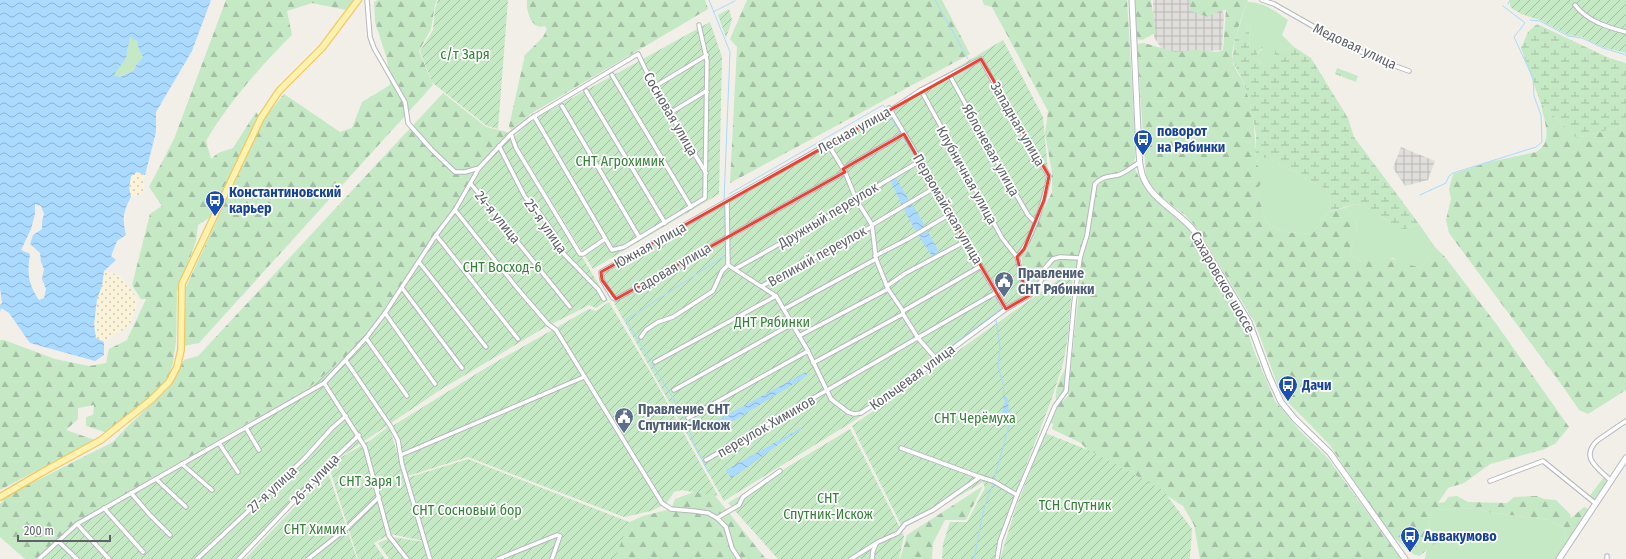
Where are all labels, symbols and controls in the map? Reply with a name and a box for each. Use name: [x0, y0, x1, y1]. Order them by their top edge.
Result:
street label: Медовая улица: [1310, 20, 1399, 73]
park label: с/т Заря: [440, 46, 490, 63]
street label: Сосновая улица: [640, 69, 702, 159]
street label: Западная улица: [987, 79, 1049, 170]
street label: Яблоневая улица: [958, 101, 1023, 199]
street label: Лесная улица: [815, 103, 894, 157]
street label: Клубничная улица: [933, 123, 1001, 227]
place label: поворот на Рябинки: [1157, 123, 1225, 156]
bus stop icon: поворот на Рябинки: [1132, 128, 1154, 156]
street label: Первомайская улица: [909, 151, 986, 268]
park label: СНТ Агрохимик: [575, 153, 665, 170]
street label: Дружный переулок: [774, 179, 882, 253]
place label: Константиновский карьер: [229, 184, 341, 217]
street label: 24-я улица: [471, 187, 524, 247]
bus stop icon: Константиновский карьер: [204, 189, 226, 217]
street label: 25-я улица: [521, 196, 571, 257]
street label: Южная улица: [611, 219, 689, 272]
street label: Великий переулок: [765, 222, 870, 291]
street label: Сахаровское шоссе: [1187, 229, 1259, 336]
street label: Садовая улица: [630, 239, 714, 298]
park label: СНТ Восход-6: [463, 259, 541, 276]
place label: Правление СНТ Рябинки: [1018, 265, 1095, 298]
public building icon: Правление СНТ Рябинки: [993, 270, 1015, 298]
park label: ДНТ Рябинки: [733, 314, 810, 331]
street label: Кольцевая улица: [866, 341, 958, 414]
bus stop icon: Дачи: [1277, 374, 1299, 402]
place label: Дачи: [1301, 377, 1332, 394]
street label: переулок Химиков: [714, 391, 818, 461]
place label: Правление СНТ Спутник-Искож: [638, 401, 731, 434]
public building icon: Правление СНТ Спутник-Искож: [613, 406, 635, 434]
park label: СНТ Черёмуха: [934, 410, 1016, 427]
street label: 26-я улица: [288, 450, 343, 508]
street label: 27-я улица: [244, 462, 301, 517]
park label: СНТ Заря 1: [339, 473, 401, 490]
park label: СНТ Спутник-Искож: [783, 490, 873, 523]
park label: ТСН Спутник: [1039, 497, 1112, 514]
park label: СНТ Сосновый бор: [412, 502, 522, 519]
scale bar: [18, 517, 110, 543]
park label: СНТ Химик: [284, 521, 347, 538]
text: 200 m: [24, 524, 54, 538]
bus stop icon: Аввакумово: [1399, 525, 1421, 553]
place label: Аввакумово: [1423, 528, 1497, 545]

